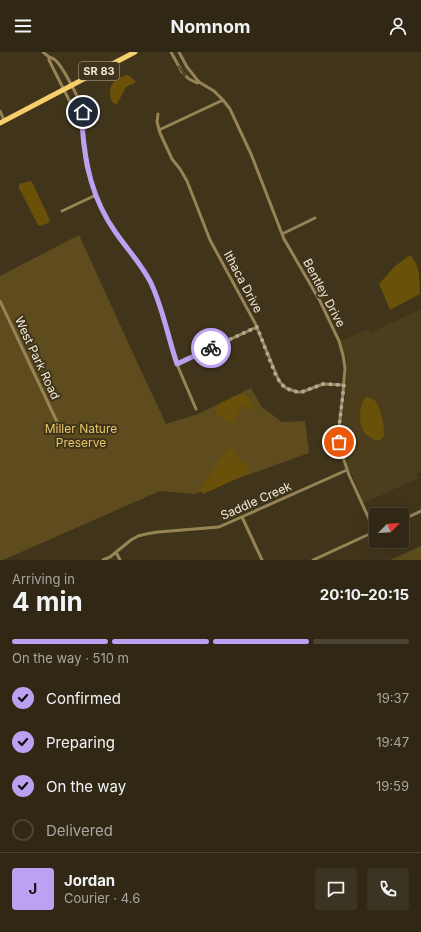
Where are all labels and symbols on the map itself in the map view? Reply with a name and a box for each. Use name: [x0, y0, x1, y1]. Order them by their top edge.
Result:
road number: SR 83: [79, 62, 119, 80]
one-way arrow: [178, 65, 186, 76]
pin: [66, 95, 100, 129]
street label: Ithaca Drive: [221, 248, 266, 315]
street label: Bentley Drive: [300, 256, 349, 330]
street label: West Park Road: [12, 314, 63, 402]
courier: [191, 328, 231, 368]
park label: Miller Nature Preserve: [45, 421, 117, 450]
pin: [322, 425, 356, 459]
street label: Saddle Creek: [218, 478, 294, 523]
north arrow: [369, 508, 409, 548]

